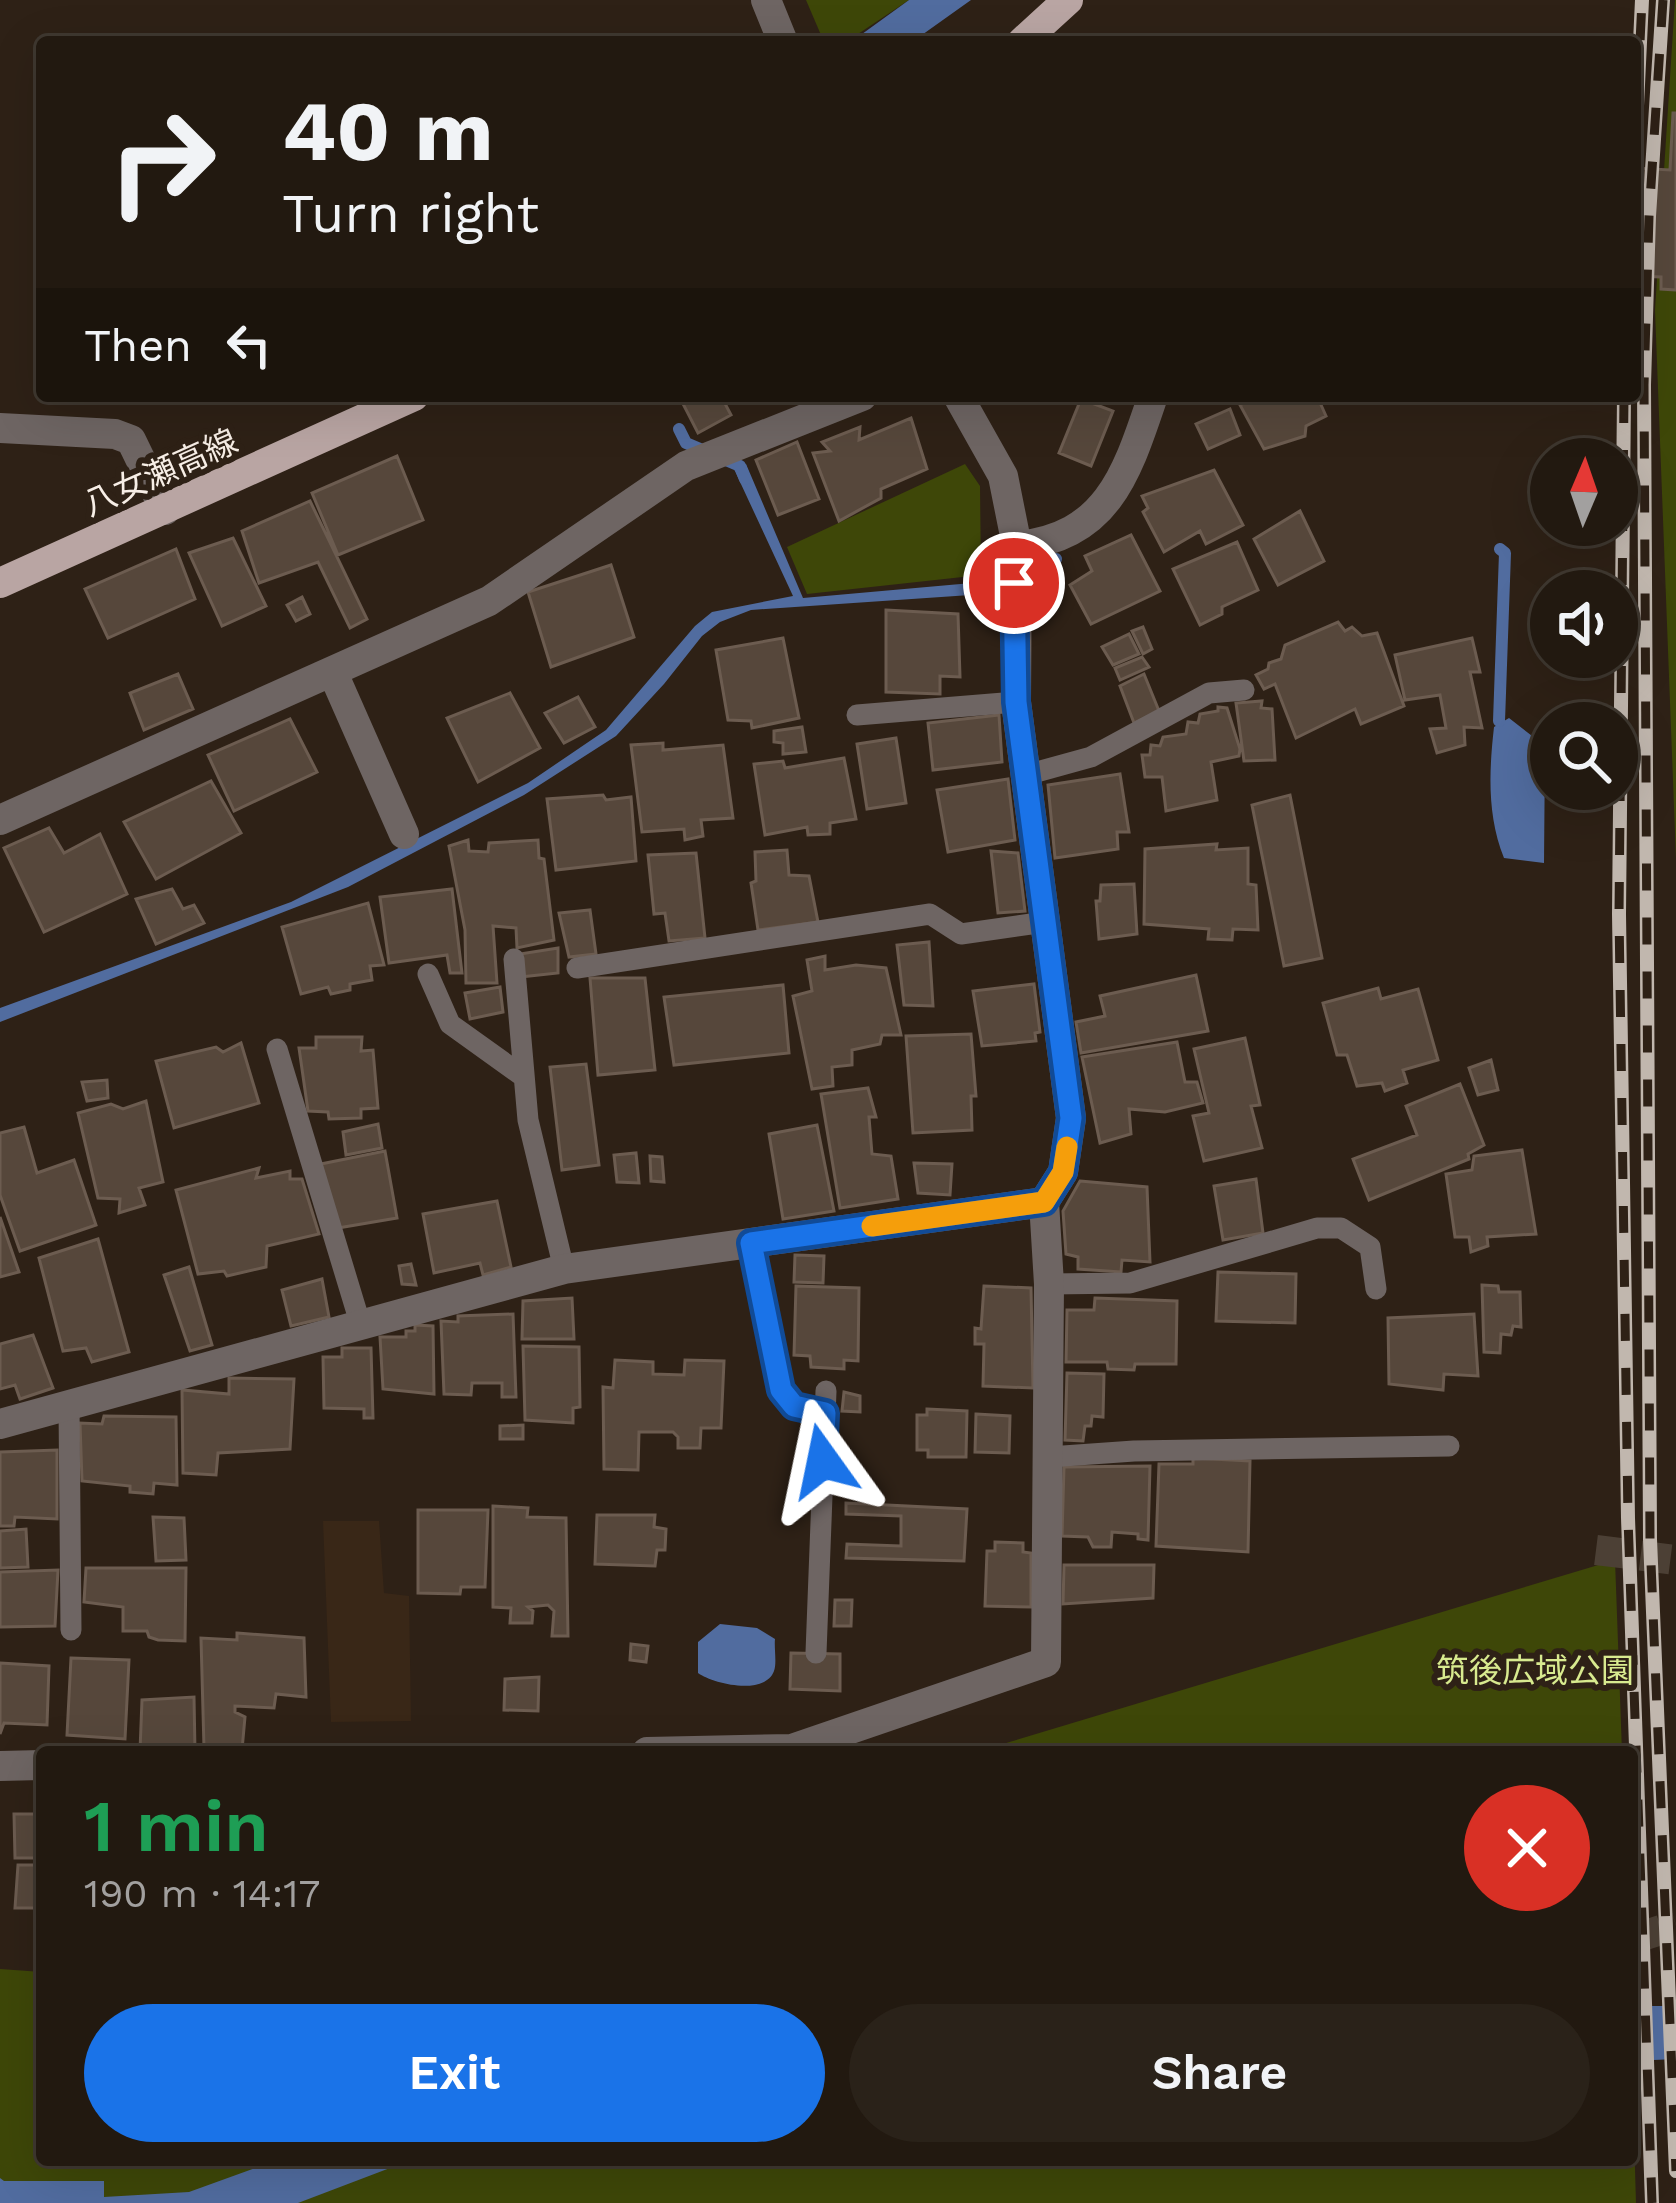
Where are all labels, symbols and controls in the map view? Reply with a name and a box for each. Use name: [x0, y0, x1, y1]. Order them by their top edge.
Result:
text: 40 m: [282, 82, 493, 180]
icon: right: [84, 84, 240, 240]
text: Turn right: [282, 182, 539, 245]
icon: left: [216, 312, 282, 378]
text: Then: [84, 319, 192, 372]
street label: 八女瀬高線: [77, 421, 244, 524]
north arrow: [1530, 438, 1638, 546]
map controls: [1530, 438, 1638, 810]
pin: [963, 532, 1065, 634]
icon: arrive: [981, 550, 1047, 616]
button: sound: [1530, 570, 1638, 678]
button: search: [1530, 702, 1638, 810]
position arrow: [760, 1398, 886, 1524]
park label: 筑後広域公園: [1436, 1651, 1634, 1690]
text: 1 min: [84, 1784, 269, 1868]
button: close: [1464, 1785, 1590, 1911]
text: 190 m · 14:17: [84, 1871, 320, 1916]
button: Exit: [84, 2004, 825, 2142]
button: Share: [849, 2004, 1590, 2142]

